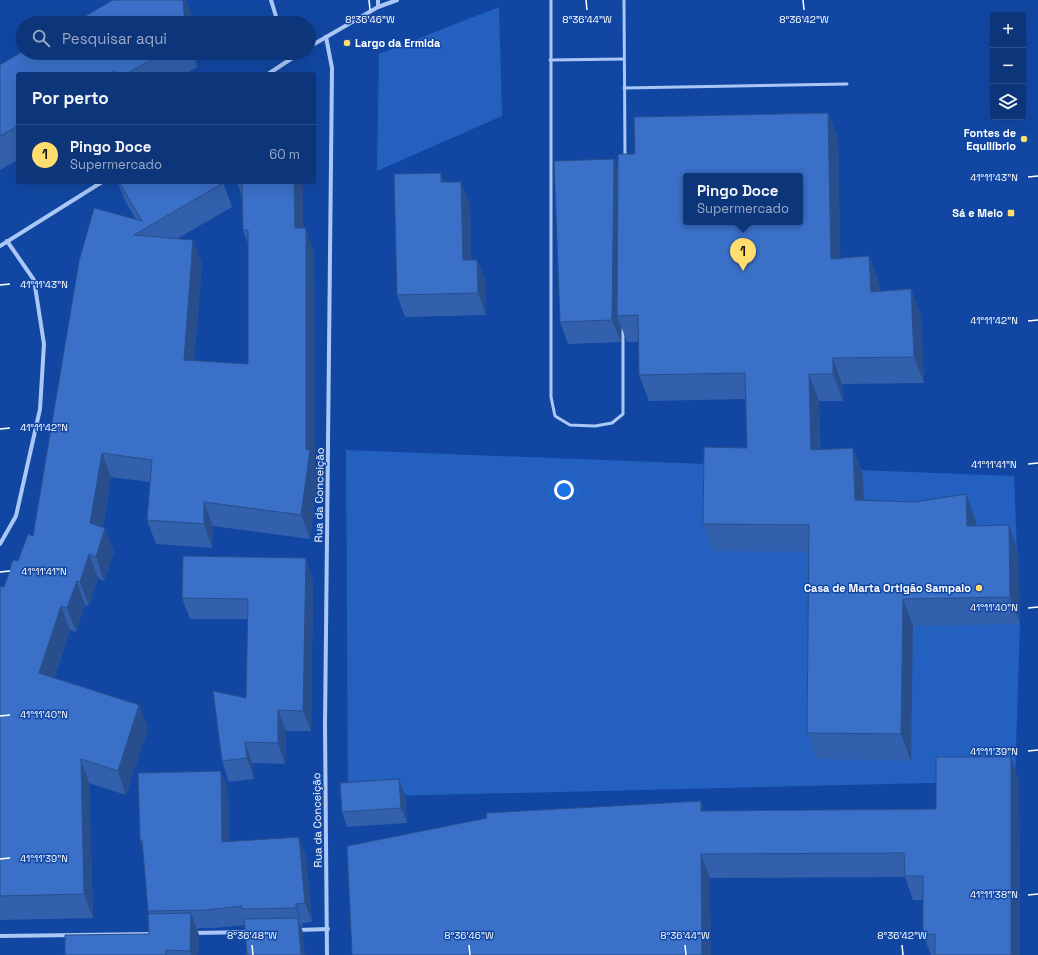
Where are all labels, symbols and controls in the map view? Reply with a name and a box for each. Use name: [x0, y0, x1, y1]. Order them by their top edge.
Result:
map controls: [990, 12, 1026, 120]
button: +: [990, 12, 1026, 48]
text: 8°36'46"W: [345, 13, 395, 26]
text: 8°36'44"W: [562, 13, 612, 26]
text: 8°36'42"W: [779, 13, 829, 26]
search box: [16, 16, 316, 60]
icon: search: [30, 27, 52, 49]
text: Pesquisar aqui: [62, 29, 167, 48]
place label: Largo da Ermida: [355, 36, 441, 50]
marker: Largo da Ermida: [342, 38, 352, 48]
button: −: [990, 48, 1026, 84]
button: layers: [990, 84, 1026, 120]
text: Por perto: [32, 87, 109, 109]
place label: Fontes de Equilíbrio: [964, 126, 1016, 153]
marker: Fontes de Equilíbrio: [1019, 134, 1029, 144]
text: Pingo Doce: [70, 137, 151, 156]
text: 1: [42, 146, 48, 163]
text: 60 m: [269, 146, 300, 163]
text: Supermercado: [70, 156, 162, 173]
text: 41°11'43"N: [970, 171, 1018, 184]
popup: [683, 173, 803, 225]
text: Pingo Doce: [697, 181, 779, 200]
text: Supermercado: [697, 200, 789, 217]
place label: Sá e Melo: [952, 206, 1003, 220]
marker: Sá e Melo: [1006, 208, 1016, 218]
pin: 1: [730, 238, 756, 271]
text: 41°11'43"N: [20, 278, 68, 291]
text: 41°11'42"N: [970, 314, 1018, 327]
text: 41°11'42"N: [20, 421, 68, 434]
street label: Rua da Conceição: [311, 447, 327, 543]
text: 41°11'41"N: [971, 458, 1017, 471]
your location: [554, 480, 574, 500]
text: 41°11'41"N: [21, 565, 67, 578]
place label: Casa de Marta Ortigão Sampaio: [804, 581, 971, 595]
marker: Casa de Marta Ortigão Sampaio: [974, 583, 984, 593]
text: 41°11'40"N: [970, 601, 1018, 614]
text: 41°11'40"N: [20, 708, 68, 721]
text: 41°11'39"N: [970, 745, 1018, 758]
street label: Rua da Conceição: [309, 772, 325, 868]
text: 41°11'39"N: [20, 852, 68, 865]
text: 41°11'38"N: [970, 888, 1018, 901]
text: 8°36'48"W: [227, 929, 277, 942]
text: 8°36'46"W: [444, 929, 494, 942]
text: 8°36'44"W: [660, 929, 710, 942]
text: 8°36'42"W: [877, 929, 927, 942]

